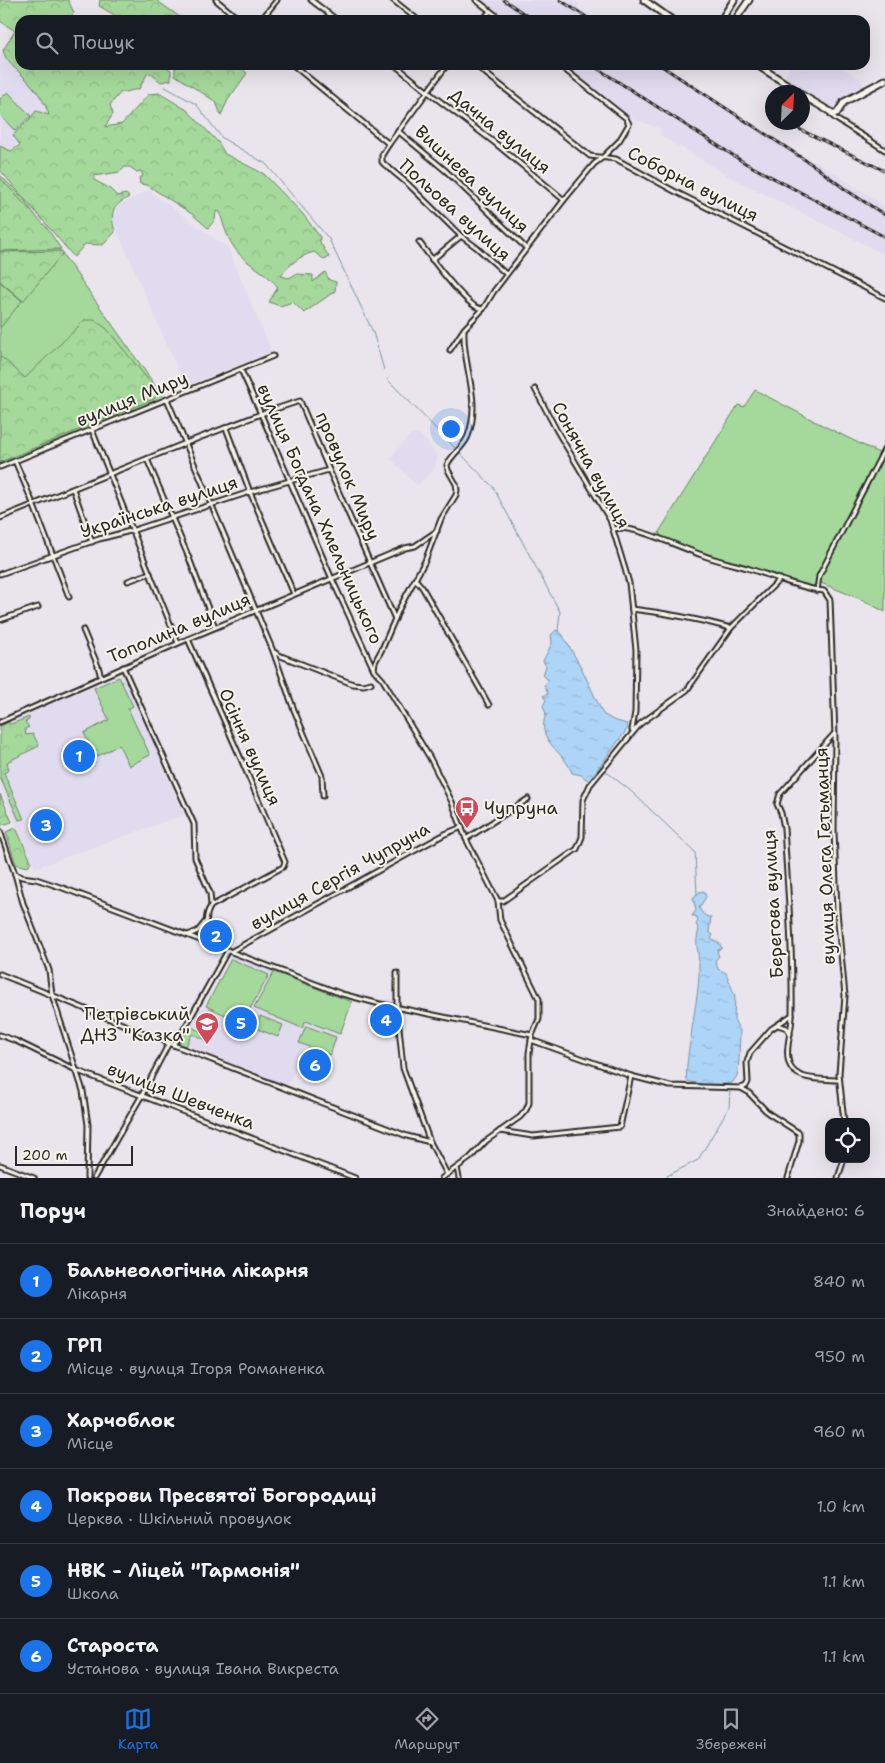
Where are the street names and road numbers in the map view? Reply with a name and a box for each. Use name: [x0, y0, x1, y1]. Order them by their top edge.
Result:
street label: Дачна вулиця: [444, 83, 556, 179]
street label: Вишнева вулиця: [410, 120, 534, 238]
street label: Соборна вулиця: [623, 141, 763, 227]
street label: Польова вулиця: [394, 154, 516, 266]
street label: вулиця Миру: [73, 366, 191, 432]
street label: вулиця Богдана Хмельницького: [252, 380, 388, 648]
street label: Сонячна вулиця: [546, 397, 636, 533]
street label: провулок Миру: [310, 408, 386, 544]
street label: Українська вулиця: [77, 470, 241, 544]
street label: Тополина вулиця: [104, 587, 254, 669]
street label: Осіння вулиця: [213, 684, 287, 810]
street label: вулиця Олега Гетьманця: [809, 747, 841, 965]
street label: вулиця Сергія Чупруна: [246, 817, 434, 935]
street label: Берегова вулиця: [757, 829, 789, 979]
street label: вулиця Шевченка: [104, 1057, 258, 1135]

